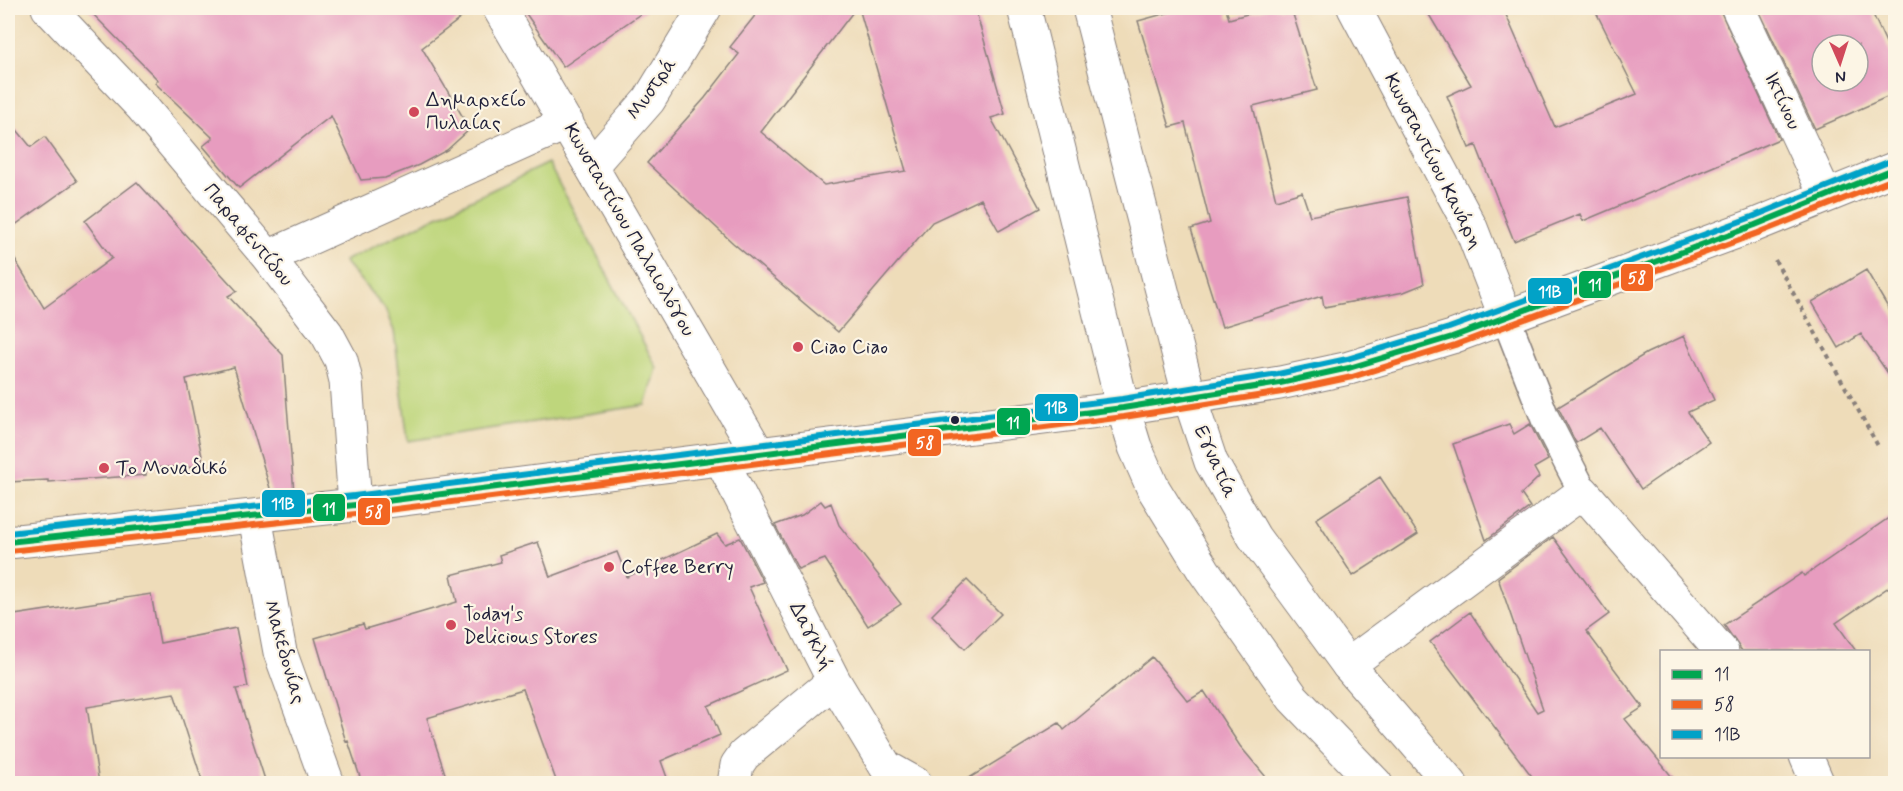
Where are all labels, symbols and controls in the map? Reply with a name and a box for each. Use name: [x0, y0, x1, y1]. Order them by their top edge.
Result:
north arrow: [1810, 33, 1870, 93]
street label: Μυστρά: [621, 52, 683, 126]
text: N: [1835, 66, 1847, 87]
street label: Ικτίνου: [1757, 68, 1807, 134]
street label: Κωνσταντίνου Κανάρη: [1377, 69, 1489, 253]
place label: Δημαρχείο Πυλαίας: [426, 87, 526, 137]
marker: Δημαρχείο Πυλαίας: [407, 105, 421, 119]
street label: Κωνσταντίνου Παλαιολόγου: [557, 118, 701, 342]
street label: Παραφεντίδου: [197, 178, 299, 292]
line badge: 58: [1620, 263, 1654, 292]
text: 58: [1628, 268, 1646, 289]
line badge: 11: [1578, 270, 1612, 299]
text: 11: [1588, 275, 1602, 296]
line badge: 11Β: [1527, 277, 1573, 305]
text: 11Β: [1538, 282, 1562, 303]
place label: Ciao Ciao: [810, 334, 888, 361]
marker: Ciao Ciao: [791, 340, 805, 354]
line badge: 11Β: [1034, 393, 1079, 422]
text: 11Β: [1044, 398, 1068, 419]
line badge: 11: [996, 407, 1031, 436]
text: 11: [1006, 413, 1020, 434]
unlabelled marker: [949, 414, 961, 426]
street label: Εγνατία: [1187, 421, 1243, 503]
line badge: 58: [907, 428, 942, 457]
text: 58: [916, 433, 934, 454]
place label: Το Μοναδικό: [116, 455, 227, 482]
marker: Το Μοναδικό: [97, 461, 111, 475]
line badge: 11Β: [261, 489, 306, 518]
line badge: 11: [312, 493, 346, 522]
text: 11Β: [271, 494, 295, 515]
line badge: 58: [357, 497, 391, 526]
text: 11: [322, 499, 336, 520]
text: 58: [365, 502, 383, 523]
place label: Coffee Berry: [621, 554, 734, 581]
marker: Coffee Berry: [602, 560, 616, 574]
street label: Μακεδονίας: [256, 597, 312, 707]
street label: Δαγκλή: [782, 597, 840, 675]
place label: Today's Delicious Stores: [463, 601, 598, 651]
marker: Today's Delicious Stores: [444, 618, 458, 632]
legend: [1660, 650, 1870, 758]
text: 11: [1714, 663, 1730, 687]
text: 58: [1714, 693, 1735, 717]
text: 11Β: [1714, 723, 1741, 747]

